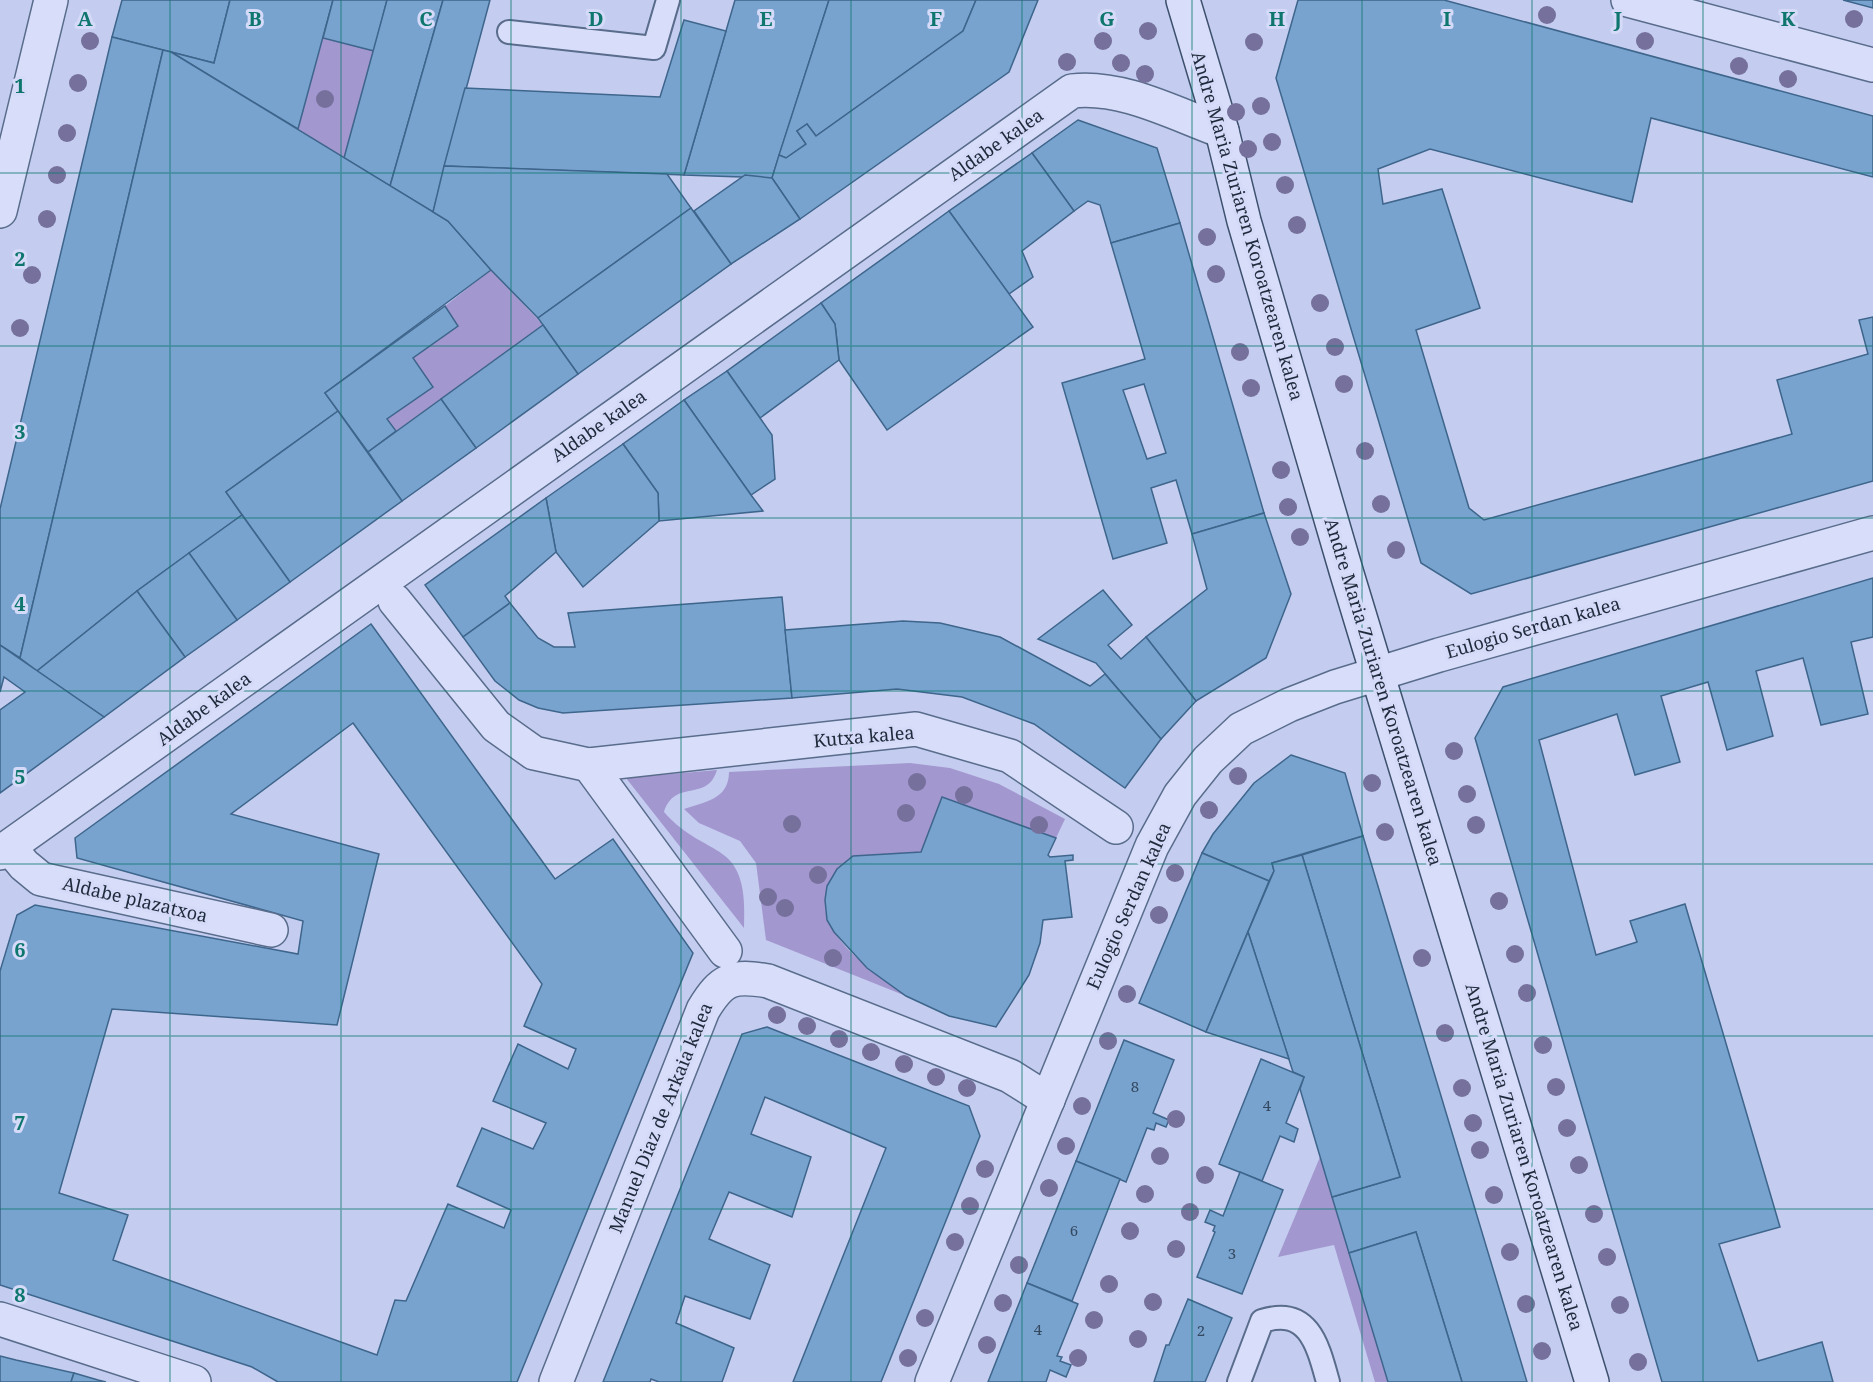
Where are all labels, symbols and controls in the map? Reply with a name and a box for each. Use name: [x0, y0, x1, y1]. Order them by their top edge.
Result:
text: A: [77, 5, 93, 32]
text: B: [248, 5, 262, 32]
text: C: [419, 5, 433, 32]
text: D: [588, 5, 604, 32]
text: E: [759, 5, 773, 32]
text: F: [930, 5, 942, 32]
text: G: [1099, 5, 1115, 32]
text: H: [1269, 5, 1285, 32]
text: I: [1443, 5, 1451, 32]
text: J: [1613, 5, 1622, 32]
text: K: [1781, 5, 1796, 32]
street label: Andre Maria Zuriaren Koroatzearen kalea: [1186, 48, 1309, 403]
text: 1: [14, 72, 26, 99]
street label: Aldabe kalea: [943, 103, 1048, 186]
text: 2: [14, 245, 26, 272]
street label: Aldabe kalea: [546, 384, 651, 467]
text: 3: [14, 418, 26, 445]
street label: Andre Maria Zuriaren Koroatzearen kalea: [1320, 515, 1448, 869]
text: 4: [14, 590, 26, 617]
street label: Eulogio Serdan kalea: [1443, 591, 1623, 663]
street label: Aldabe kalea: [152, 666, 255, 750]
street label: Kutxa kalea: [812, 720, 915, 752]
text: 5: [14, 763, 26, 790]
street label: Eulogio Serdan kalea: [1080, 818, 1176, 993]
street label: Aldabe plazatxoa: [60, 871, 210, 927]
text: 6: [14, 936, 26, 963]
street label: Andre Maria Zuriaren Koroatzearen kalea: [1461, 980, 1589, 1334]
street label: Manuel Diaz de Arkaia kalea: [603, 999, 717, 1236]
house number: 8: [1131, 1076, 1139, 1096]
house number: 4: [1263, 1095, 1272, 1115]
text: 7: [14, 1109, 26, 1136]
house number: 6: [1070, 1220, 1078, 1240]
house number: 3: [1228, 1243, 1236, 1263]
text: 8: [14, 1281, 26, 1308]
house number: 4: [1034, 1319, 1043, 1339]
house number: 2: [1197, 1320, 1205, 1340]

